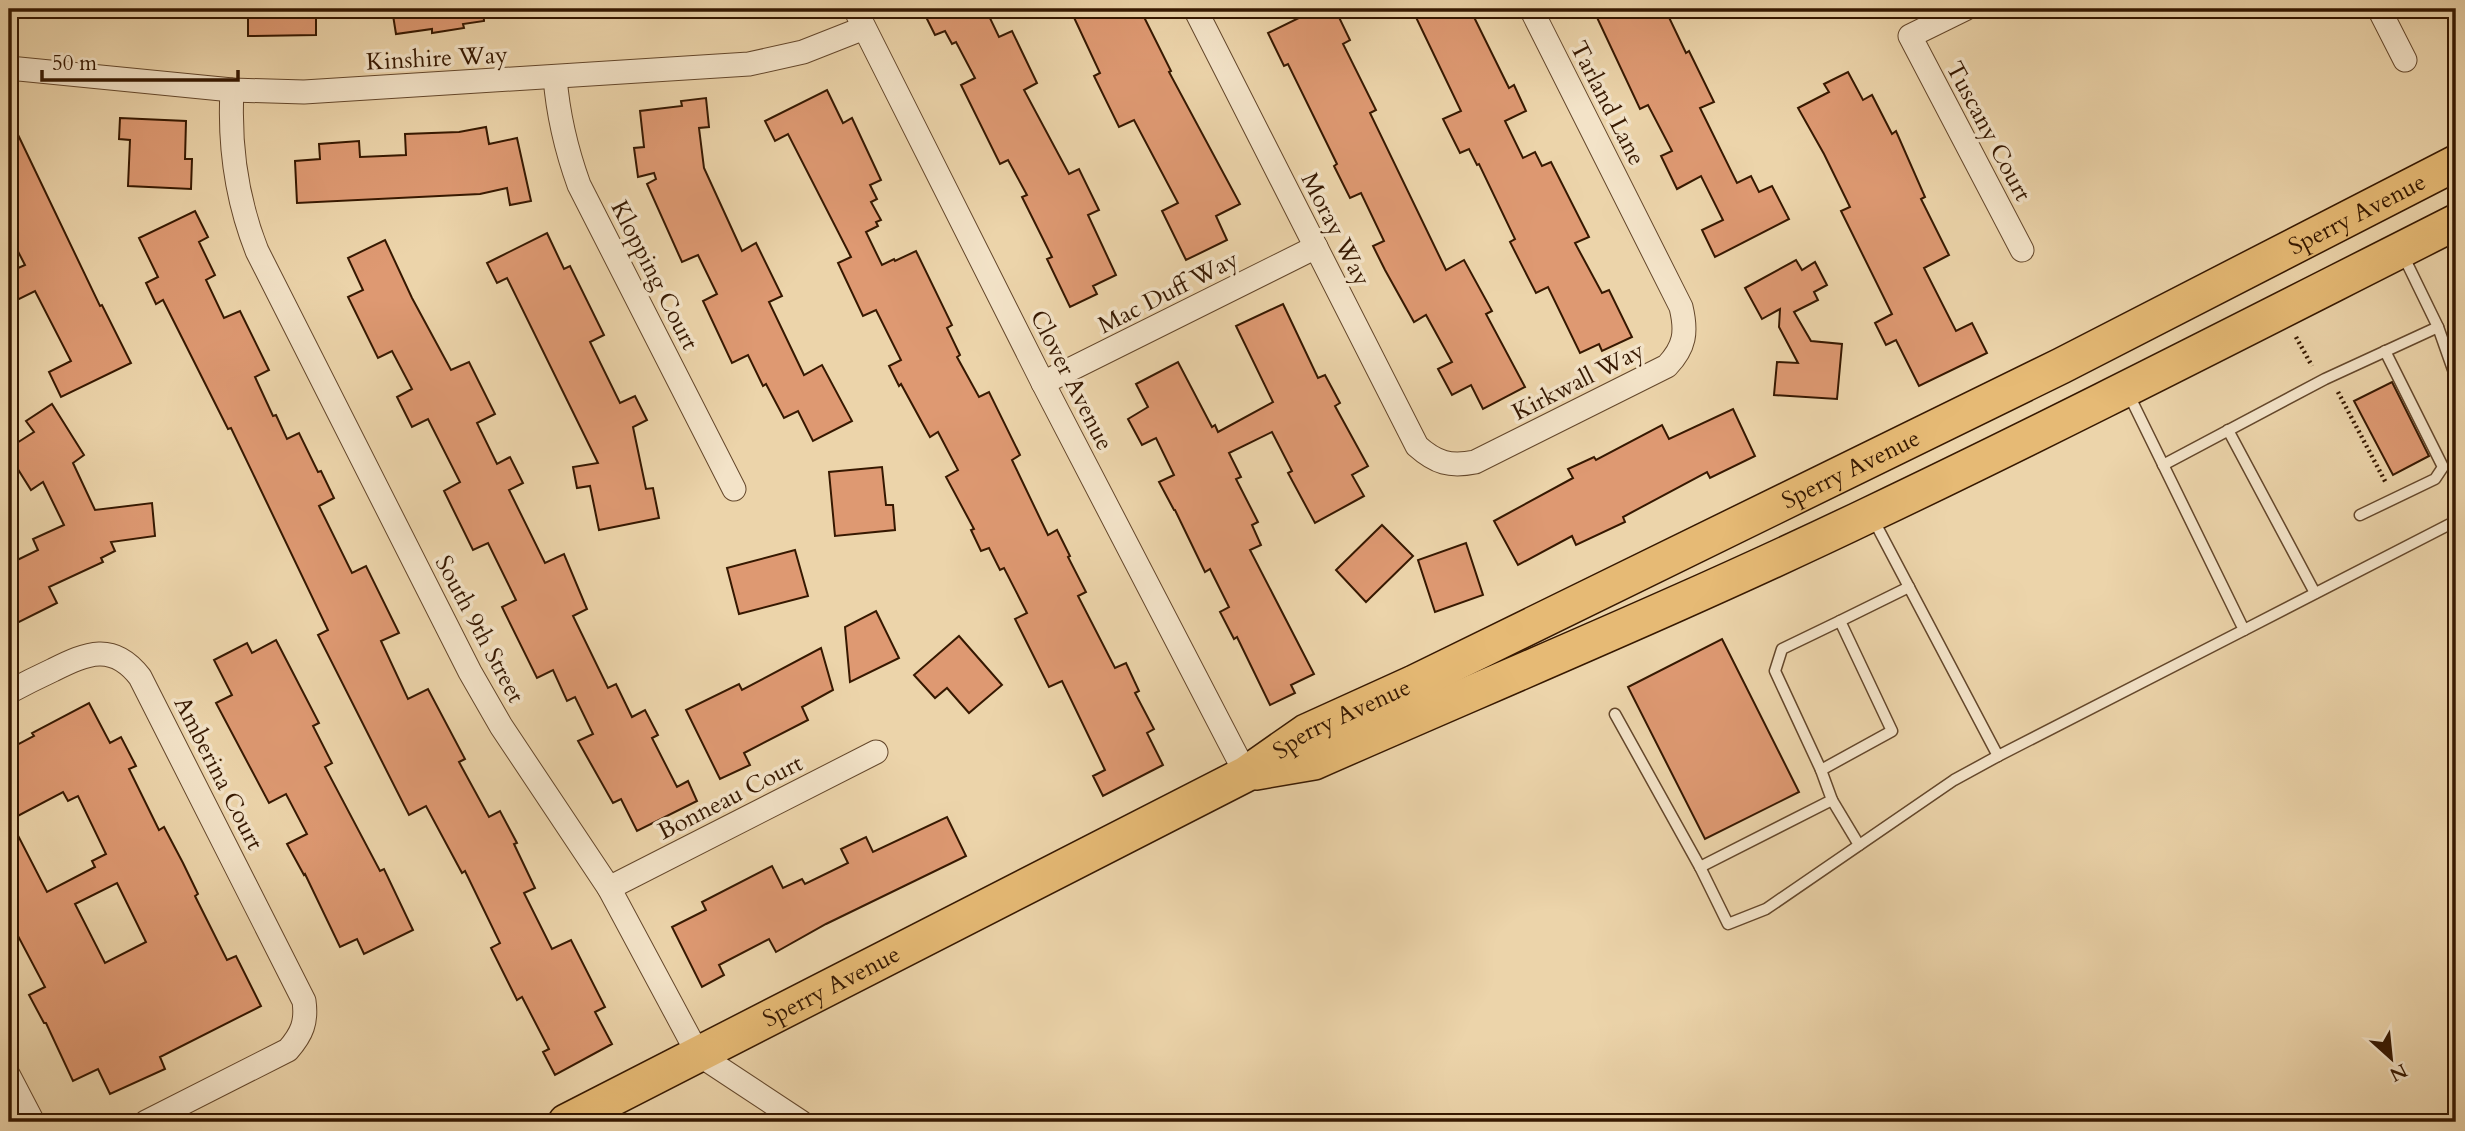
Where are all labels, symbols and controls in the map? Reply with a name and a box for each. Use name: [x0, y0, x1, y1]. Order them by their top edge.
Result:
street label: Tarland Lane: [1562, 35, 1653, 171]
scale bar: [42, 38, 238, 82]
street label: Kinshire Way: [365, 38, 509, 79]
text: 50 m: [52, 49, 97, 78]
street label: Tuscany Court: [1938, 56, 2039, 207]
street label: Sperry Avenue: [2283, 165, 2432, 263]
street label: Moray Way: [1293, 167, 1378, 292]
street label: Klopping Court: [603, 195, 707, 356]
street label: Mac Duff Way: [1092, 243, 1244, 342]
street label: Clover Avenue: [1022, 304, 1121, 456]
street label: Kirkwall Way: [1507, 334, 1650, 429]
street label: Sperry Avenue: [1776, 422, 1926, 517]
street label: South 9th Street: [427, 550, 532, 709]
street label: Sperry Avenue: [1266, 671, 1416, 767]
street label: Amberina Court: [166, 691, 272, 856]
street label: Bonneau Court: [652, 747, 809, 848]
street label: Sperry Avenue: [757, 938, 906, 1036]
north arrow: [2356, 1023, 2426, 1092]
text: N: [2385, 1057, 2412, 1088]

